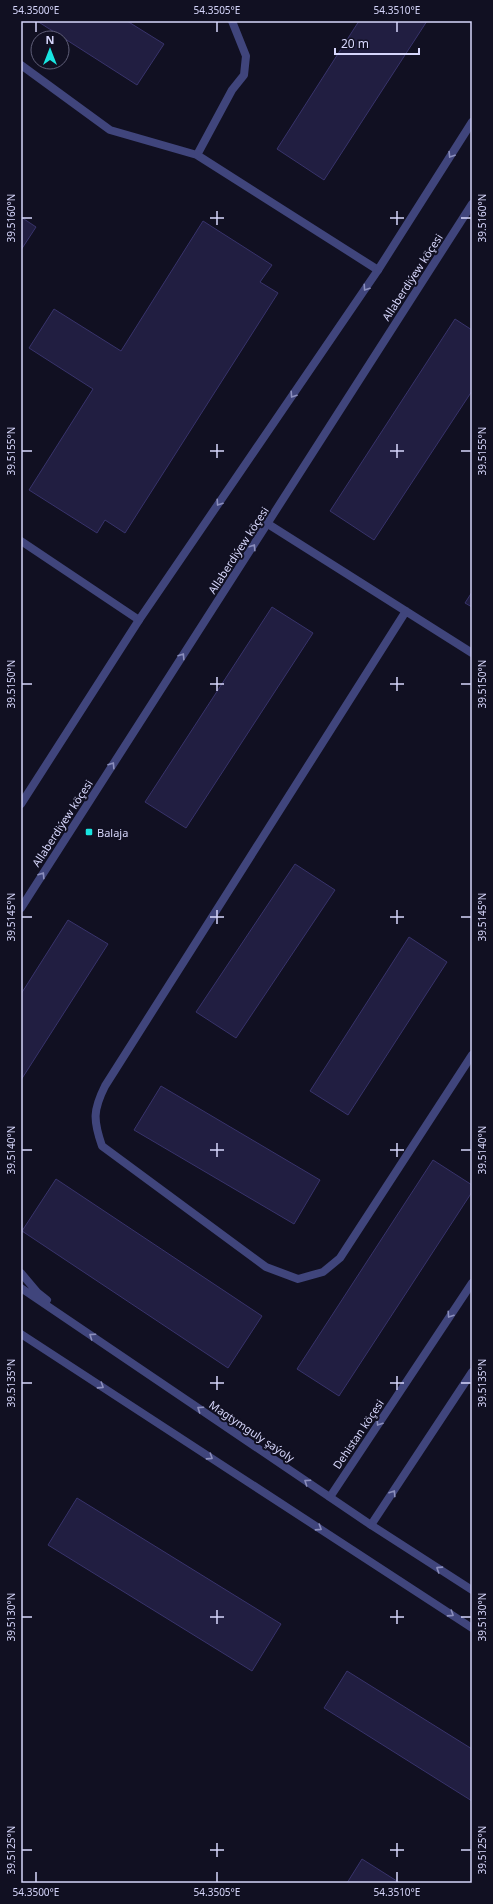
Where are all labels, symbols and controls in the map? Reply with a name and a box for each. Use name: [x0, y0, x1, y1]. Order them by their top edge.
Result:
text: 54.3500°E: [13, 3, 59, 17]
text: 54.3505°E: [194, 3, 240, 17]
text: 54.3510°E: [374, 3, 420, 17]
north arrow: [30, 30, 70, 70]
scale bar: [335, 30, 419, 56]
text: N: [46, 32, 54, 47]
text: 20 m: [341, 35, 369, 52]
one-way arrow: [448, 151, 456, 158]
text: 39.5160°N: [4, 194, 18, 242]
text: 39.5160°N: [475, 194, 489, 242]
street label: Allaberdiýew köçesi: [378, 231, 446, 323]
one-way arrow: [364, 283, 371, 290]
one-way arrow: [290, 391, 297, 398]
text: 39.5155°N: [4, 427, 18, 475]
text: 39.5155°N: [475, 427, 489, 475]
one-way arrow: [217, 498, 224, 505]
street label: Allaberdiýew köçesi: [204, 504, 272, 596]
one-way arrow: [248, 544, 256, 551]
one-way arrow: [177, 653, 185, 660]
text: 39.5150°N: [4, 660, 18, 708]
text: 39.5150°N: [475, 660, 489, 708]
one-way arrow: [107, 762, 115, 769]
street label: Allaberdiýew köçesi: [28, 777, 96, 869]
place label: Balaja: [97, 825, 128, 840]
marker: Balaja: [84, 827, 94, 837]
one-way arrow: [37, 872, 45, 879]
text: 39.5145°N: [4, 893, 18, 941]
text: 39.5145°N: [475, 893, 489, 941]
text: 39.5140°N: [4, 1126, 18, 1174]
text: 39.5140°N: [475, 1126, 489, 1174]
one-way arrow: [448, 1311, 455, 1318]
one-way arrow: [90, 1334, 97, 1341]
text: 39.5135°N: [4, 1359, 18, 1407]
text: 39.5135°N: [475, 1359, 489, 1407]
one-way arrow: [96, 1381, 103, 1388]
street label: Dehistan köçesi: [329, 1396, 387, 1472]
street label: Magtymguly şaýoly: [206, 1397, 298, 1465]
one-way arrow: [197, 1406, 204, 1414]
one-way arrow: [376, 1419, 383, 1426]
one-way arrow: [205, 1452, 212, 1459]
one-way arrow: [305, 1480, 312, 1487]
one-way arrow: [388, 1490, 395, 1497]
one-way arrow: [314, 1523, 321, 1530]
one-way arrow: [436, 1566, 443, 1574]
text: 39.5130°N: [4, 1593, 18, 1641]
text: 39.5130°N: [475, 1593, 489, 1641]
one-way arrow: [447, 1609, 454, 1617]
text: 39.5125°N: [4, 1826, 18, 1874]
text: 39.5125°N: [475, 1826, 489, 1874]
text: 54.3500°E: [13, 1885, 59, 1899]
text: 54.3505°E: [194, 1885, 240, 1899]
text: 54.3510°E: [374, 1885, 420, 1899]

